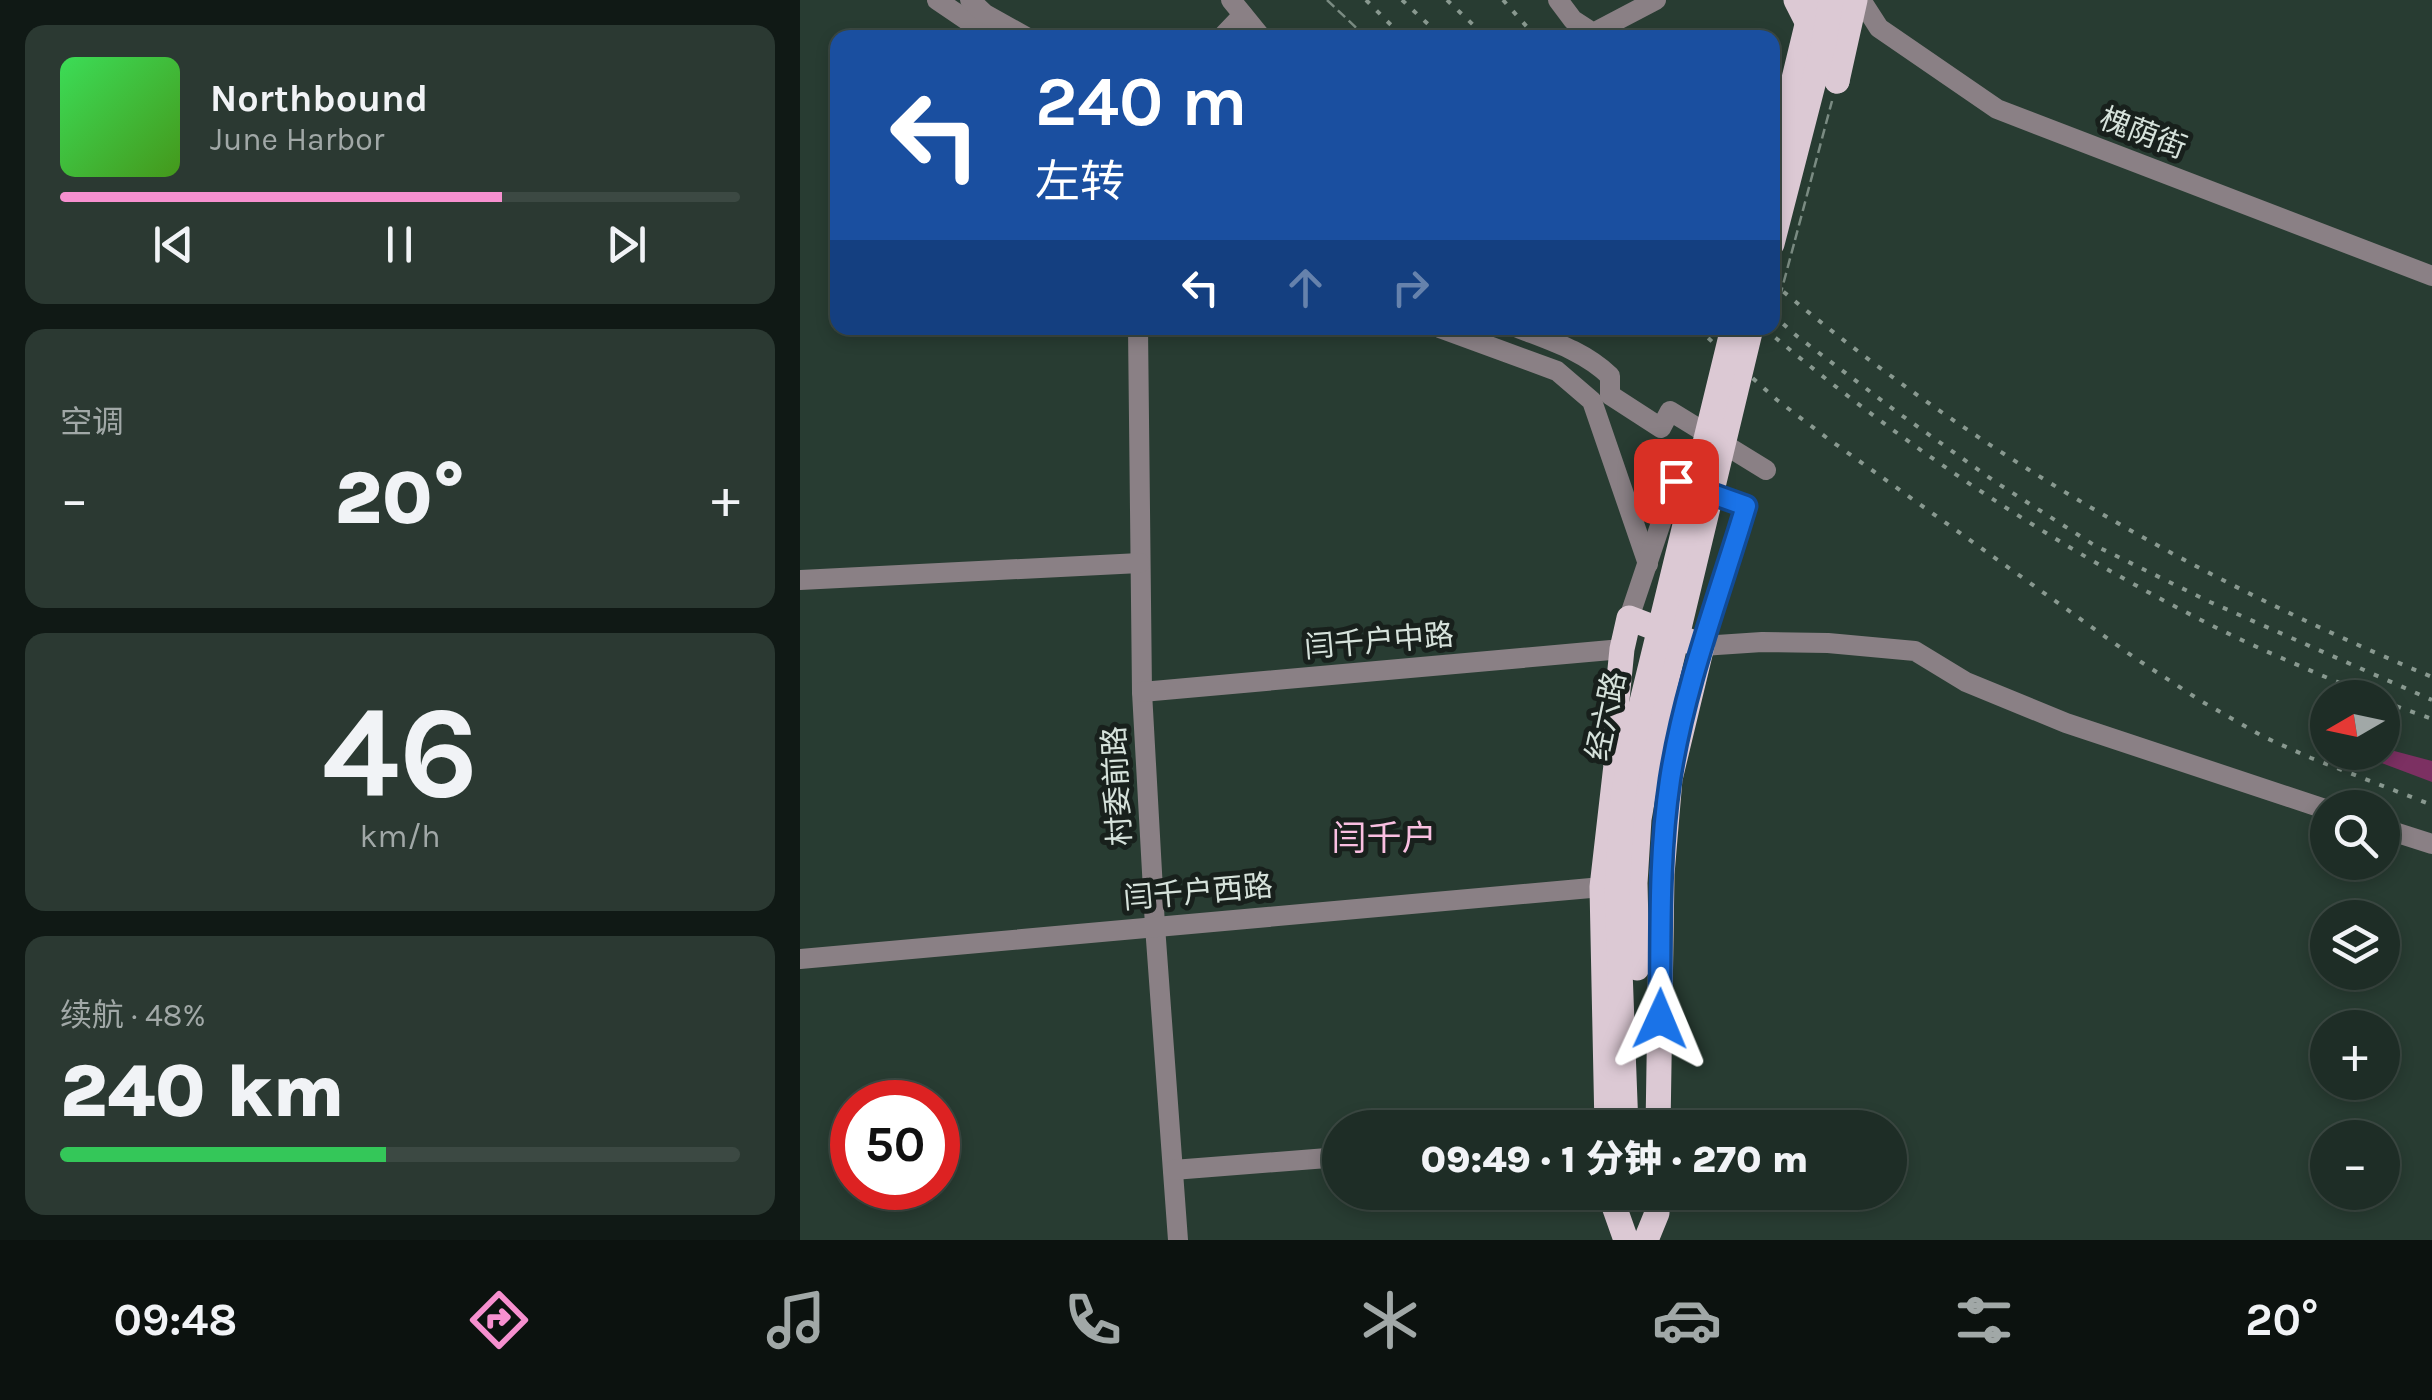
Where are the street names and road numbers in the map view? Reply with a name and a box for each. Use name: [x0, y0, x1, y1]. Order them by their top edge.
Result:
street label: 槐荫街: [2095, 100, 2191, 166]
street label: 闫千户中路: [1303, 617, 1455, 665]
street label: 经六路: [1579, 668, 1633, 764]
street label: 村委前路: [1096, 725, 1138, 847]
street label: 闫千户西路: [1122, 868, 1274, 916]

